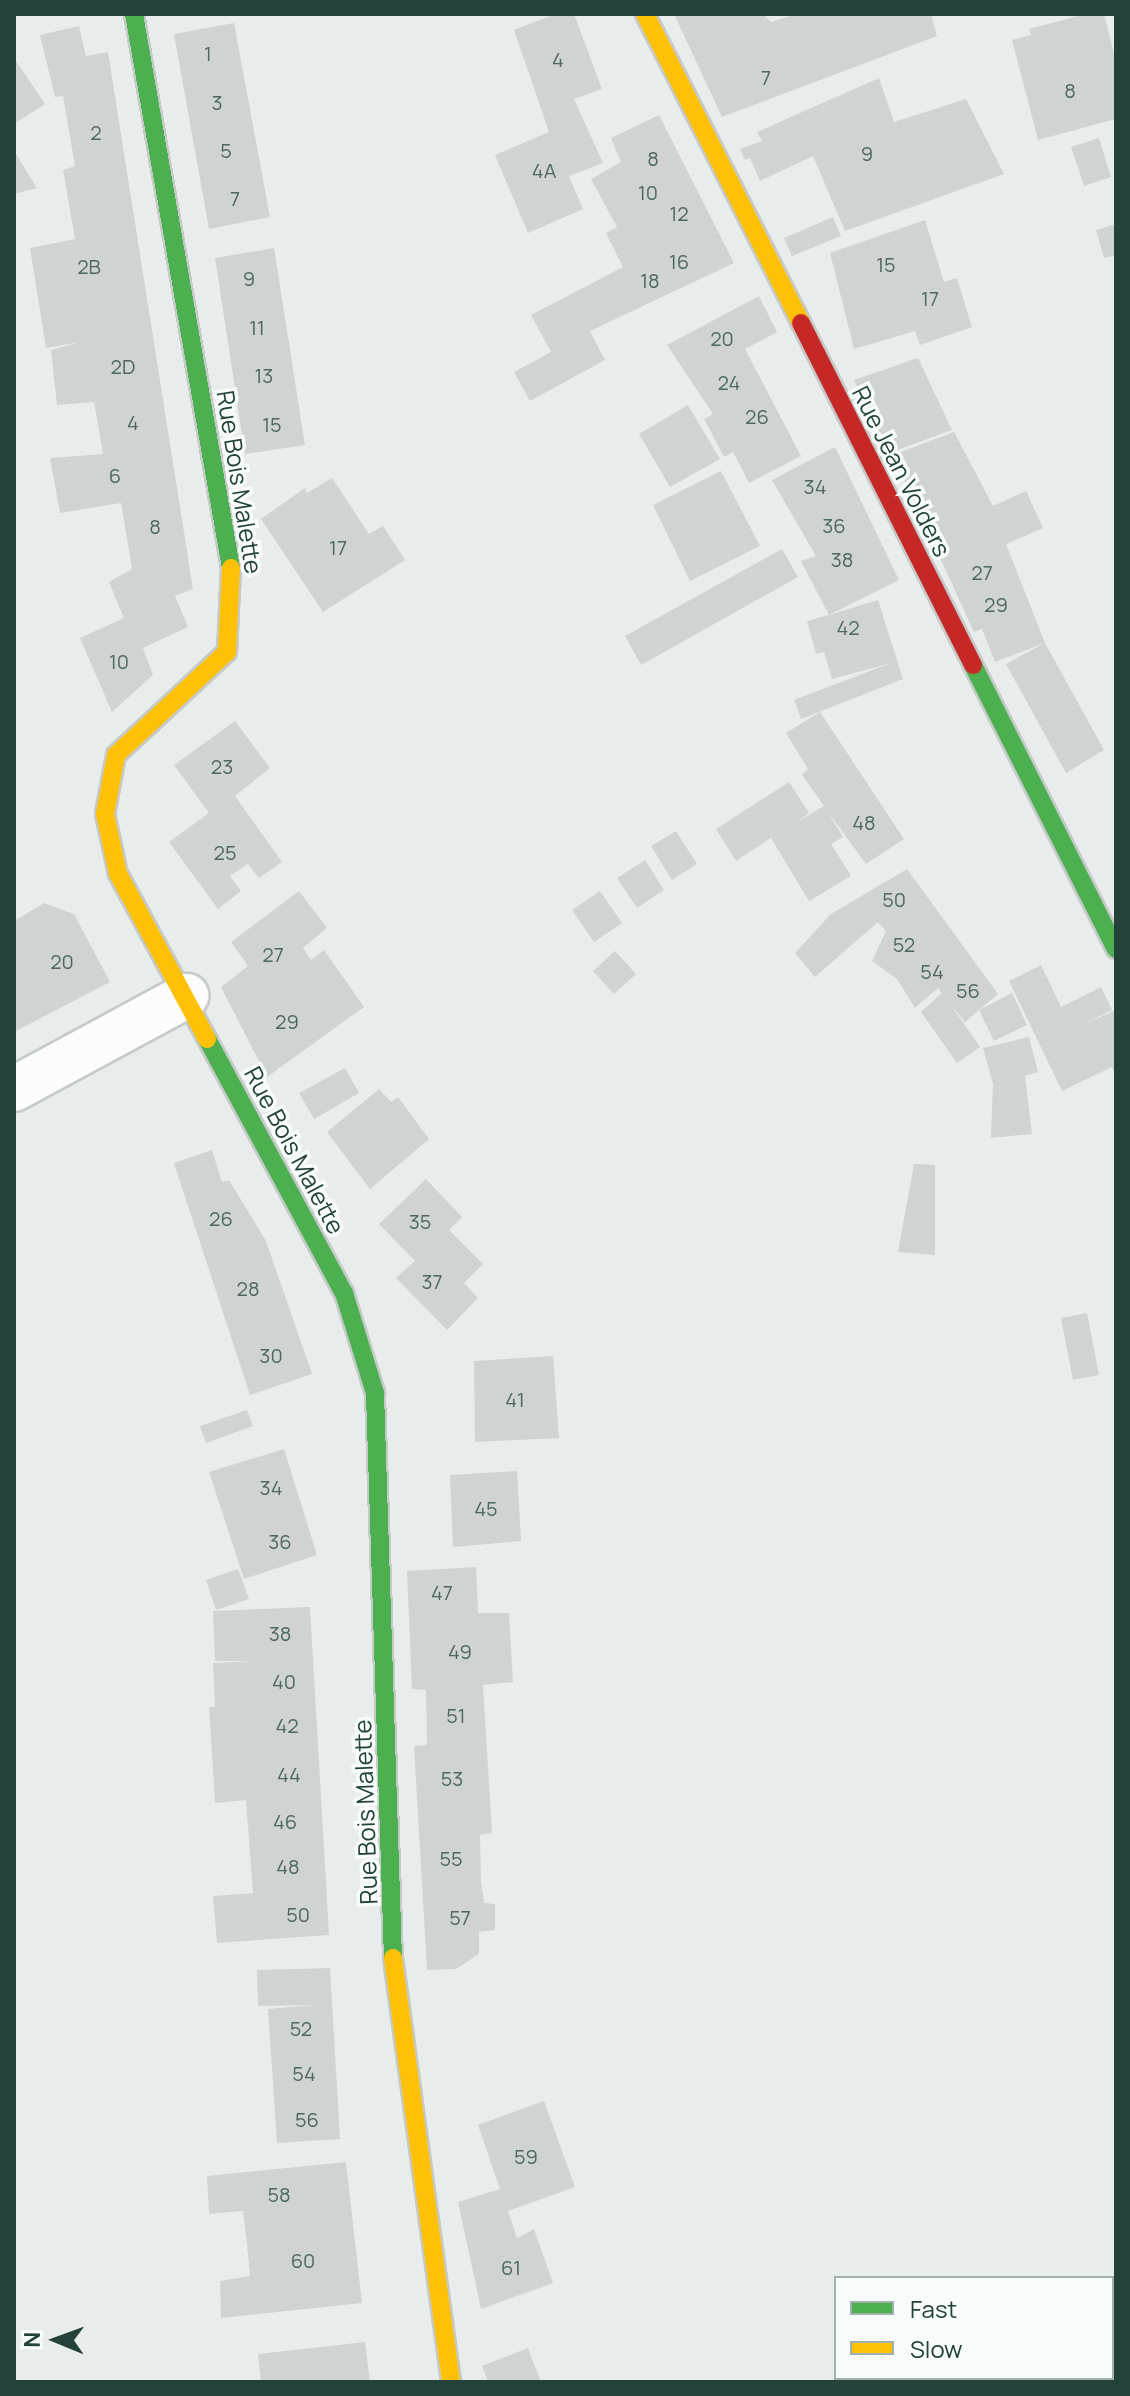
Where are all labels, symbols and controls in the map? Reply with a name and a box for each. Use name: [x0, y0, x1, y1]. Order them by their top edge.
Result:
house number: 1: [204, 41, 212, 65]
house number: 4: [552, 47, 564, 71]
house number: 7: [761, 65, 771, 89]
house number: 8: [1064, 78, 1076, 102]
house number: 3: [211, 90, 223, 114]
house number: 2: [90, 120, 102, 144]
house number: 5: [220, 138, 232, 162]
house number: 9: [861, 141, 873, 165]
house number: 8: [647, 146, 659, 170]
house number: 4A: [532, 158, 556, 182]
house number: 10: [638, 180, 658, 204]
house number: 7: [230, 186, 240, 210]
house number: 12: [669, 201, 689, 225]
house number: 16: [669, 249, 689, 273]
house number: 15: [876, 252, 896, 276]
house number: 2B: [77, 254, 101, 278]
house number: 9: [243, 266, 255, 290]
house number: 18: [640, 268, 660, 292]
house number: 17: [921, 286, 939, 310]
house number: 11: [249, 315, 265, 339]
house number: 20: [710, 326, 734, 350]
house number: 2D: [111, 354, 135, 378]
house number: 13: [255, 363, 273, 387]
house number: 24: [718, 370, 740, 394]
street label: Rue Jean Volders: [847, 381, 957, 561]
street label: Rue Bois Malette: [211, 388, 269, 576]
house number: 26: [745, 404, 769, 428]
house number: 4: [127, 410, 139, 434]
house number: 15: [262, 412, 282, 436]
house number: 6: [109, 463, 121, 487]
house number: 34: [804, 474, 826, 498]
house number: 36: [822, 513, 846, 537]
house number: 8: [149, 514, 161, 538]
house number: 17: [329, 535, 347, 559]
house number: 38: [831, 547, 853, 571]
house number: 27: [971, 560, 993, 584]
house number: 29: [984, 592, 1008, 616]
house number: 42: [836, 615, 860, 639]
house number: 10: [109, 649, 129, 673]
house number: 23: [211, 754, 233, 778]
house number: 48: [852, 810, 876, 834]
house number: 25: [214, 840, 236, 864]
house number: 50: [882, 887, 906, 911]
house number: 52: [893, 932, 915, 956]
house number: 27: [262, 942, 284, 966]
house number: 20: [50, 949, 74, 973]
house number: 54: [920, 959, 944, 983]
house number: 56: [956, 978, 980, 1002]
house number: 29: [275, 1009, 299, 1033]
street label: Rue Bois Malette: [239, 1062, 351, 1238]
house number: 26: [209, 1206, 233, 1230]
house number: 35: [409, 1209, 431, 1233]
house number: 37: [421, 1269, 443, 1293]
house number: 28: [236, 1276, 260, 1300]
house number: 30: [259, 1343, 283, 1367]
house number: 41: [505, 1387, 525, 1411]
house number: 34: [260, 1475, 282, 1499]
house number: 45: [474, 1496, 498, 1520]
house number: 36: [268, 1529, 292, 1553]
house number: 47: [431, 1580, 453, 1604]
house number: 38: [269, 1621, 291, 1645]
house number: 49: [448, 1639, 472, 1663]
house number: 40: [272, 1669, 296, 1693]
house number: 51: [446, 1703, 466, 1727]
house number: 42: [275, 1713, 299, 1737]
street label: Rue Bois Malette: [347, 1719, 383, 1905]
house number: 44: [277, 1762, 301, 1786]
house number: 53: [441, 1766, 463, 1790]
house number: 46: [273, 1809, 297, 1833]
house number: 55: [439, 1846, 463, 1870]
house number: 48: [276, 1854, 300, 1878]
house number: 50: [286, 1902, 310, 1926]
house number: 57: [449, 1905, 471, 1929]
house number: 52: [290, 2016, 312, 2040]
house number: 54: [292, 2061, 316, 2085]
house number: 56: [295, 2107, 319, 2131]
house number: 59: [514, 2144, 538, 2168]
house number: 58: [267, 2182, 291, 2206]
house number: 60: [291, 2248, 315, 2272]
house number: 61: [501, 2255, 521, 2279]
legend: [834, 2276, 1114, 2380]
text: Fast: [910, 2292, 957, 2325]
north arrow: [16, 2300, 96, 2380]
text: N: [17, 2331, 47, 2348]
text: Slow: [910, 2332, 963, 2365]

